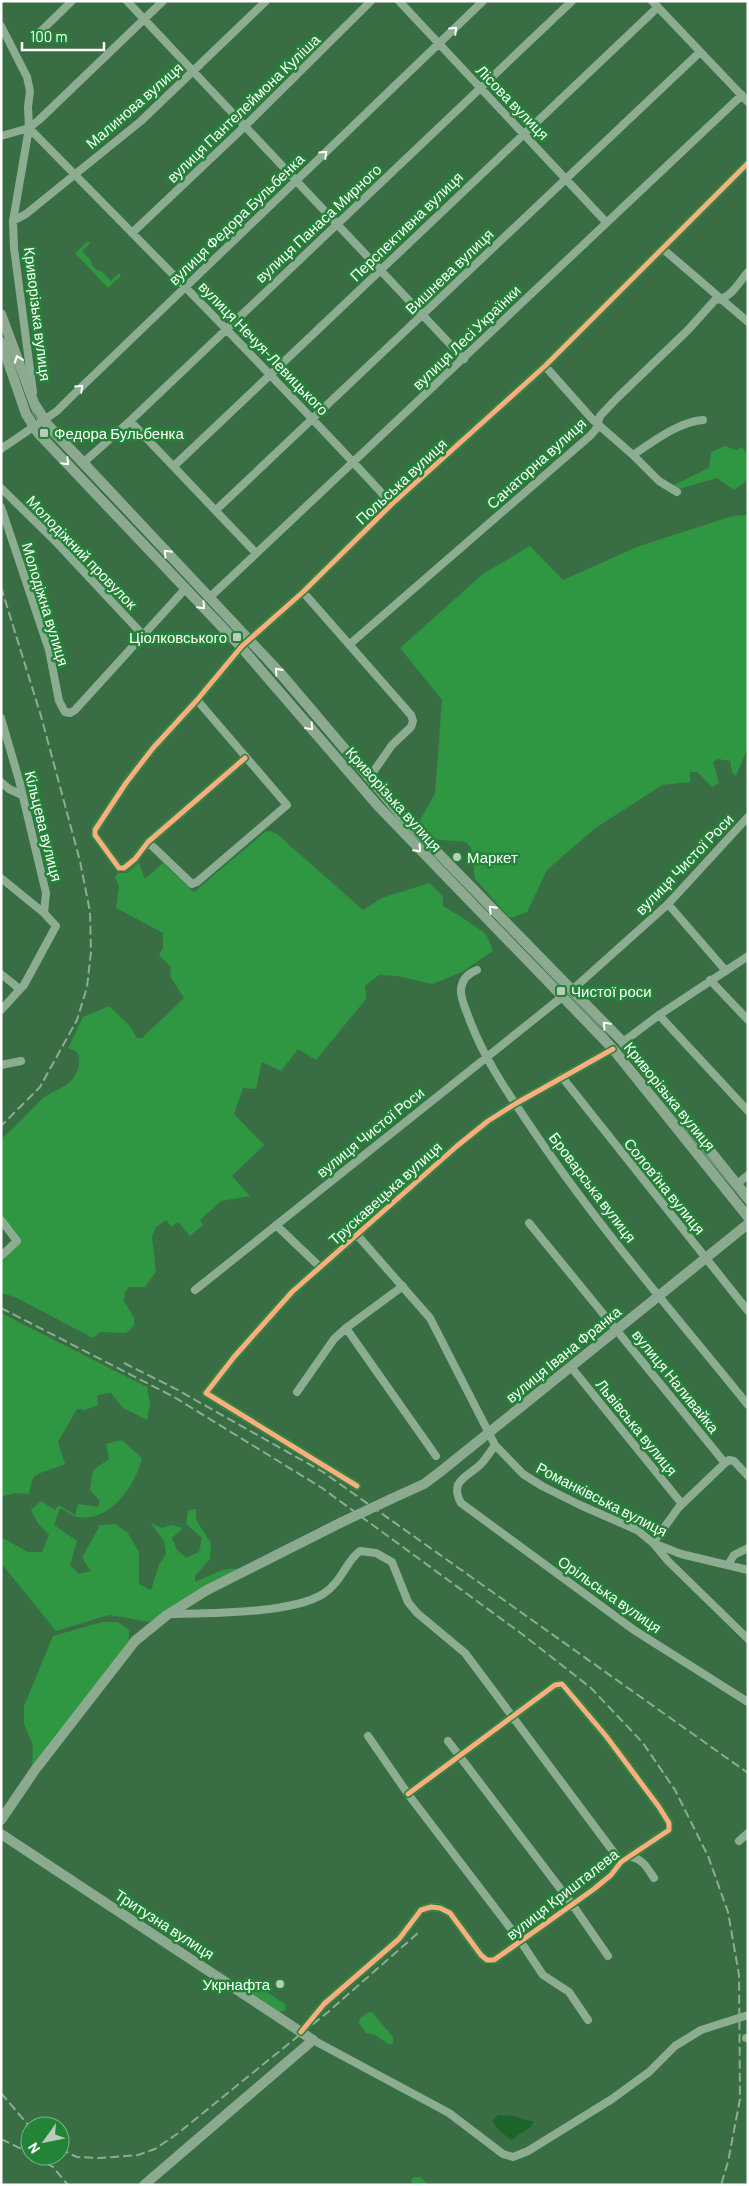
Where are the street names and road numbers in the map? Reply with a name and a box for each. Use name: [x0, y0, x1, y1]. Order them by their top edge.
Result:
street label: вулиця Пантелеймона Куліша: [163, 30, 324, 186]
street label: Малинова вулиця: [82, 58, 186, 152]
street label: Лісова вулиця: [473, 61, 553, 143]
street label: вулиця Федора Бульбенка: [165, 149, 308, 288]
street label: вулиця Панаса Мирного: [251, 160, 385, 286]
street label: Перспективна вулиця: [346, 168, 466, 284]
street label: Вишнева вулиця: [401, 225, 497, 317]
street label: Криворізька вулиця: [21, 246, 55, 382]
street label: вулиця Нечуя-Левицького: [195, 277, 333, 419]
street label: вулиця Лесі Українки: [408, 281, 524, 393]
street label: Санаторна вулиця: [483, 414, 589, 512]
street label: Польська вулиця: [352, 434, 450, 528]
street label: Молодіжний провулок: [23, 491, 141, 613]
street label: Молодіжна вулиця: [19, 540, 73, 668]
street label: Криворізька вулиця: [342, 743, 446, 855]
street label: Кільцева вулиця: [22, 769, 66, 883]
street label: вулиця Чистої Роси: [631, 810, 737, 918]
street label: Криворізька вулиця: [621, 1038, 719, 1154]
street label: вулиця Чистої Роси: [313, 1083, 427, 1181]
street label: Броварська вулиця: [546, 1128, 640, 1246]
street label: Соловʼїна вулиця: [621, 1134, 709, 1238]
street label: Трускавецька вулиця: [325, 1137, 445, 1249]
street label: вулиця Івана Франка: [502, 1302, 625, 1406]
street label: вулиця Наливайка: [629, 1326, 724, 1437]
street label: Львівська вулиця: [593, 1375, 681, 1479]
street label: Романківська вулиця: [534, 1458, 670, 1540]
street label: Орільська вулиця: [555, 1552, 665, 1636]
street label: вулиця Кришталева: [502, 1844, 622, 1943]
street label: Тритузна вулиця: [112, 1885, 218, 1963]

